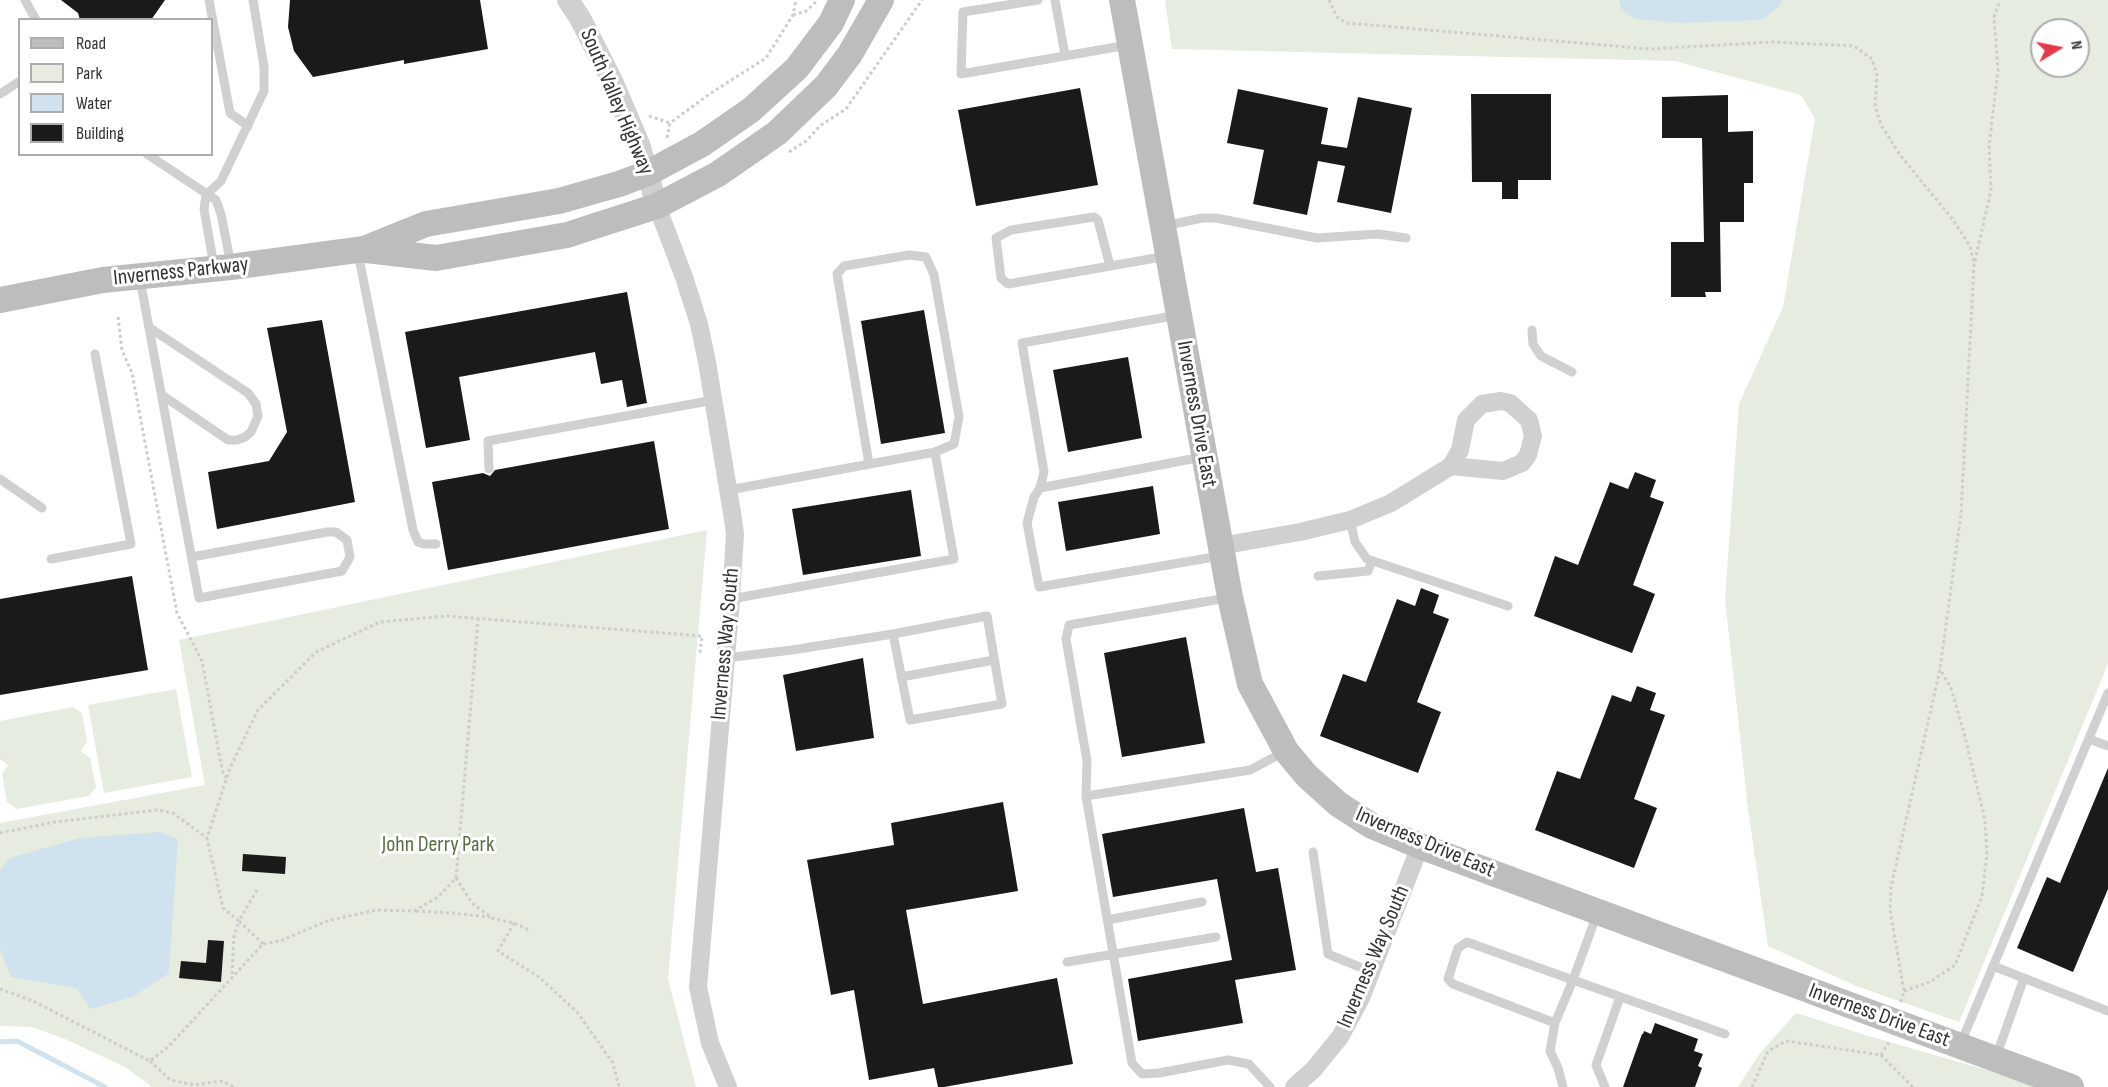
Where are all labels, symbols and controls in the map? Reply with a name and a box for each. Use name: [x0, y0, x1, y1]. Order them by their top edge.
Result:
legend: [18, 18, 213, 156]
north arrow: [2030, 18, 2090, 78]
street label: South Valley Highway: [573, 25, 659, 179]
text: Road: [76, 33, 106, 54]
text: N: [2066, 39, 2086, 51]
text: Park: [76, 63, 102, 84]
text: Water: [76, 93, 112, 114]
text: Building: [76, 123, 124, 144]
street label: Inverness Parkway: [112, 252, 250, 292]
street label: Inverness Drive East: [1170, 339, 1222, 489]
street label: Inverness Way South: [706, 567, 746, 721]
street label: Inverness Drive East: [1352, 802, 1498, 884]
park label: John Derry Park: [382, 832, 494, 858]
street label: Inverness Way South: [1332, 882, 1416, 1032]
street label: Inverness Drive East: [1805, 978, 1953, 1054]

